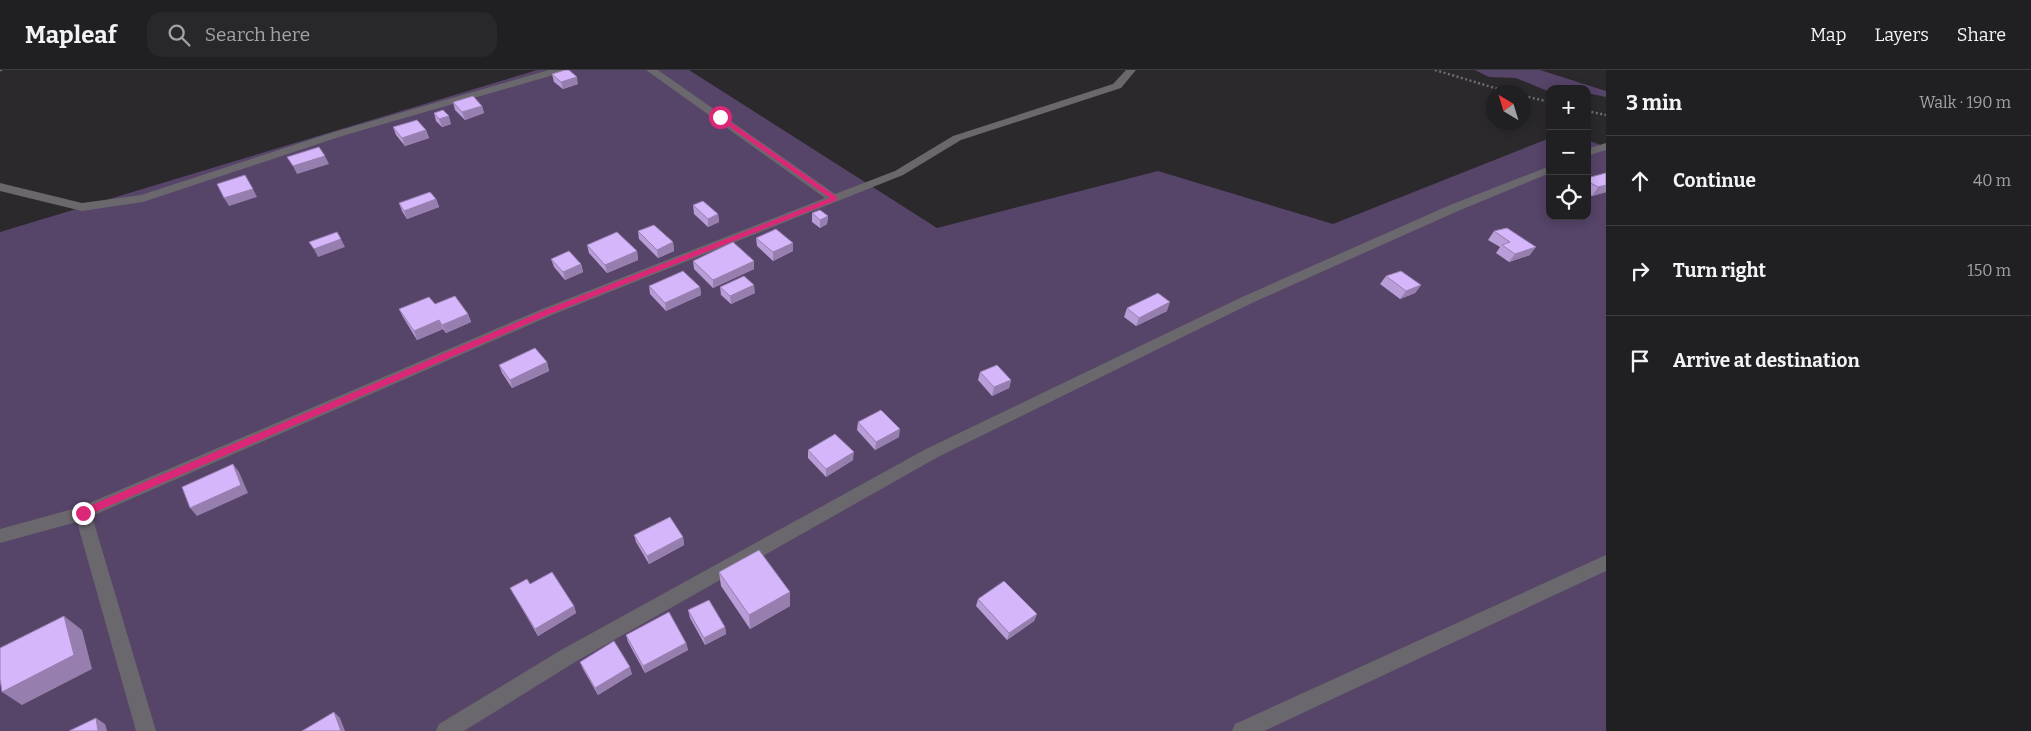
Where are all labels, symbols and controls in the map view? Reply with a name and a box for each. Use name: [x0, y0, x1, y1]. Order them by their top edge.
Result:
search box: [147, 12, 497, 57]
text: Mapleaf: [25, 21, 117, 49]
icon: search: [165, 21, 193, 49]
text: Search here: [205, 23, 310, 46]
text: Map: [1810, 24, 1846, 46]
text: Layers: [1874, 24, 1929, 46]
text: Share: [1957, 24, 2006, 46]
north arrow: [1486, 85, 1531, 130]
map controls: [1546, 85, 1591, 220]
button: +: [1546, 85, 1591, 130]
text: 3 min: [1626, 90, 1682, 116]
text: Walk · 190 m: [1919, 93, 2011, 112]
route start: [709, 106, 732, 129]
button: −: [1546, 130, 1591, 175]
icon: ahead: [1626, 167, 1654, 195]
text: Continue: [1673, 169, 1756, 192]
text: 40 m: [1973, 171, 2011, 190]
button: locate: [1546, 175, 1591, 220]
icon: right: [1626, 257, 1654, 285]
text: Turn right: [1673, 259, 1766, 282]
text: 150 m: [1967, 261, 2011, 280]
icon: arrive: [1626, 347, 1654, 375]
text: Arrive at destination: [1673, 349, 1860, 372]
route end: [72, 502, 95, 525]

